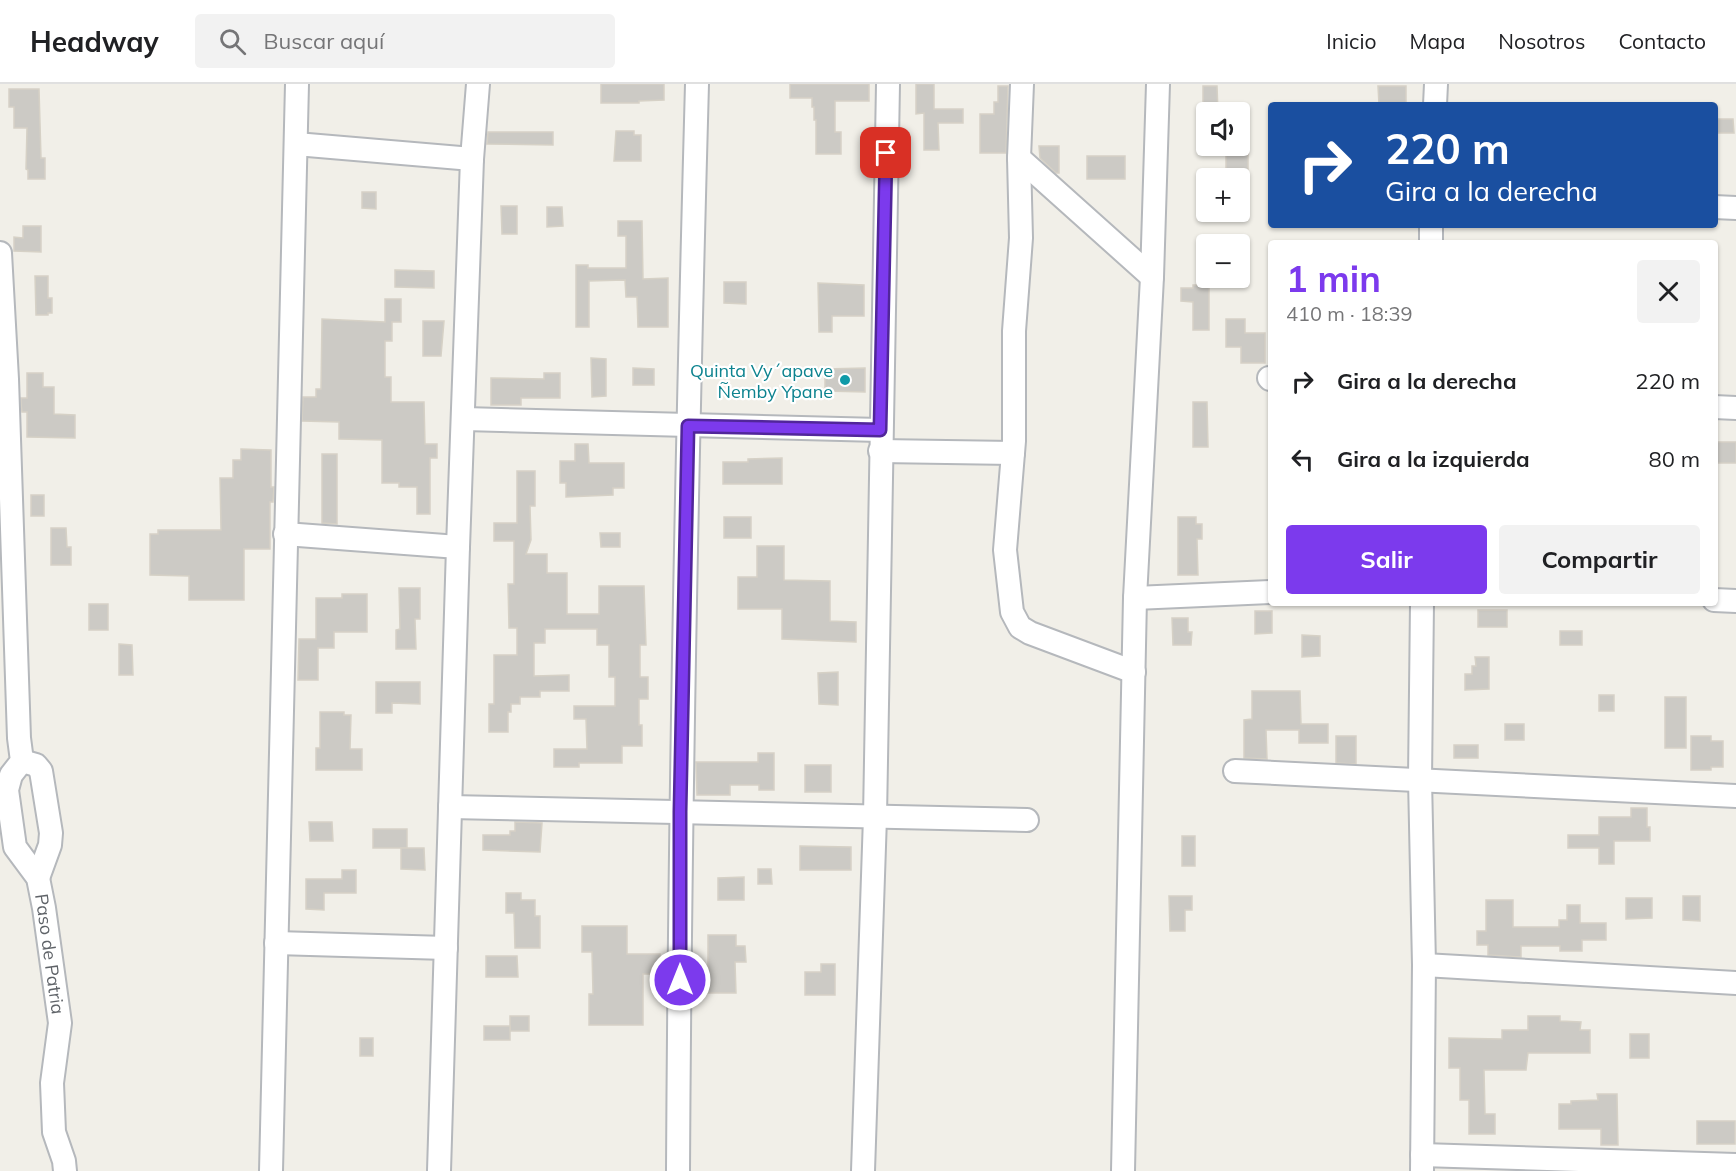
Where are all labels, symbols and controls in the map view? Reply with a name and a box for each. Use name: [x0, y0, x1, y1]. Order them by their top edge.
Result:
search box: [195, 14, 615, 68]
text: Headway: [30, 24, 159, 59]
icon: search: [216, 25, 249, 58]
text: Buscar aquí: [264, 27, 384, 55]
text: Inicio: [1326, 28, 1376, 54]
text: Mapa: [1409, 28, 1465, 54]
text: Nosotros: [1498, 28, 1585, 54]
text: Contacto: [1618, 28, 1706, 54]
map controls: [1196, 102, 1250, 288]
button: sound: [1196, 102, 1250, 156]
text: 220 m: [1385, 122, 1510, 175]
icon: right: [1286, 126, 1364, 204]
pin: [860, 127, 911, 178]
icon: arrive: [869, 136, 902, 169]
button: +: [1196, 168, 1250, 222]
text: Gira a la derecha: [1385, 174, 1598, 208]
button: −: [1196, 234, 1250, 288]
text: 1 min: [1286, 256, 1381, 301]
button: close: [1637, 260, 1700, 323]
text: 410 m · 18:39: [1286, 301, 1412, 326]
place label: Quinta Vy´apave Ñemby Ypane: [690, 359, 833, 403]
icon: right: [1286, 365, 1319, 398]
text: Gira a la derecha: [1337, 367, 1517, 395]
text: 220 m: [1635, 367, 1700, 395]
marker: Quinta Vy´apave Ñemby Ypane: [838, 373, 852, 387]
icon: left: [1286, 443, 1319, 476]
text: Gira a la izquierda: [1337, 445, 1530, 473]
text: 80 m: [1649, 445, 1700, 473]
button: Salir: [1286, 525, 1487, 594]
button: Compartir: [1499, 525, 1700, 594]
street label: Paso de Patria: [30, 892, 70, 1016]
position arrow: [648, 948, 712, 1012]

